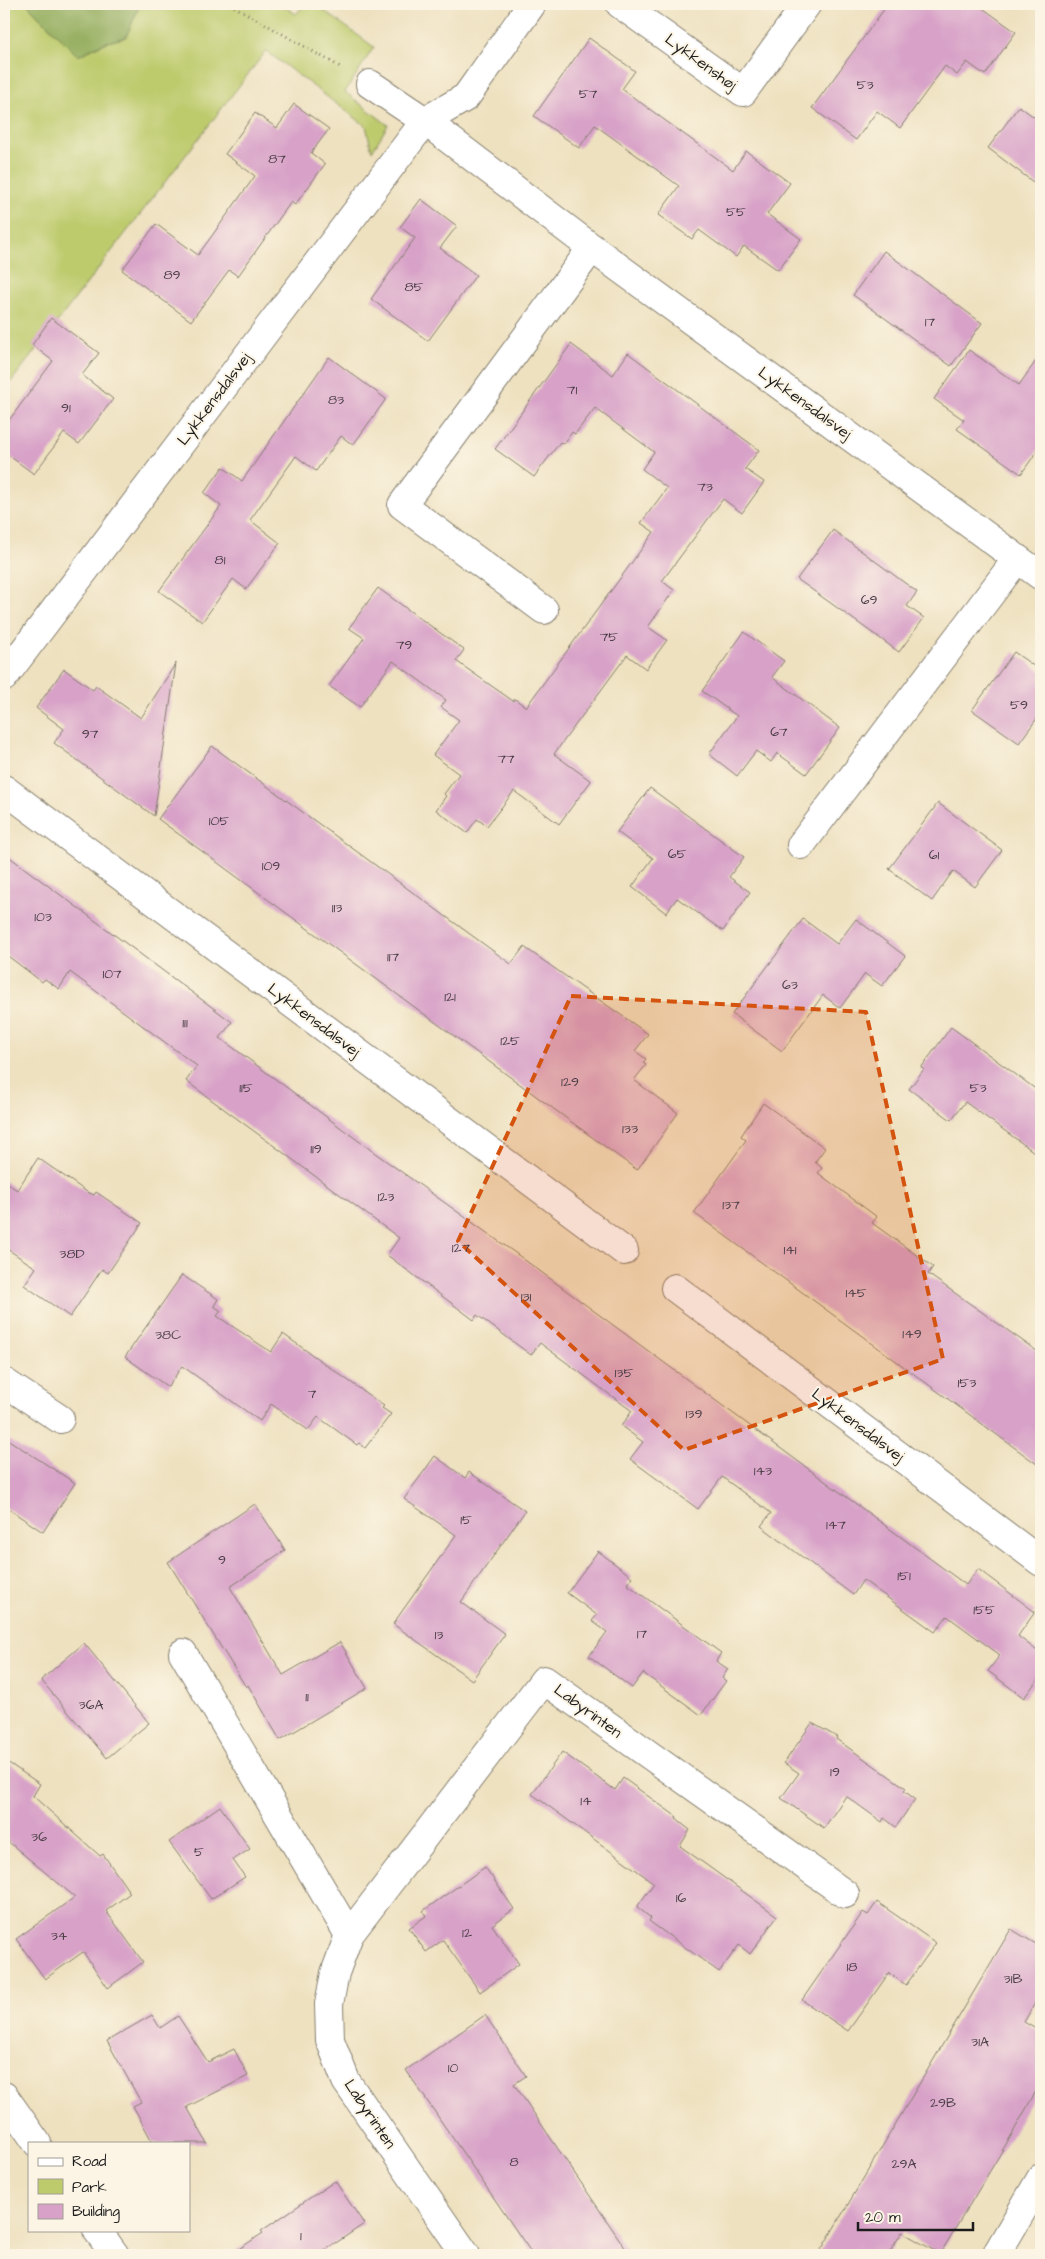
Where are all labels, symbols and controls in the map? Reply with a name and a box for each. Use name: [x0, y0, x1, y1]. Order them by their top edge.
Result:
street label: Lykkenshøj: [660, 28, 742, 96]
house number: 53: [856, 75, 874, 95]
house number: 57: [579, 84, 598, 104]
house number: 87: [268, 149, 286, 169]
house number: 55: [726, 202, 746, 222]
house number: 89: [163, 265, 181, 285]
house number: 85: [405, 277, 424, 297]
house number: 17: [925, 312, 936, 332]
street label: Lykkensdalsvej: [172, 348, 257, 451]
street label: Lykkensdalsvej: [753, 362, 856, 445]
house number: 71: [567, 380, 577, 400]
house number: 83: [328, 390, 344, 410]
house number: 91: [61, 398, 71, 418]
house number: 73: [697, 477, 713, 497]
house number: 81: [215, 550, 226, 570]
house number: 69: [861, 590, 877, 610]
house number: 75: [600, 627, 618, 647]
house number: 79: [396, 635, 412, 655]
house number: 59: [1010, 695, 1028, 715]
house number: 67: [770, 722, 788, 742]
house number: 97: [82, 724, 99, 744]
house number: 77: [497, 749, 515, 769]
house number: 105: [209, 811, 229, 831]
house number: 65: [668, 844, 686, 864]
house number: 61: [929, 845, 939, 865]
house number: 109: [262, 856, 280, 876]
house number: 113: [332, 898, 342, 918]
house number: 103: [34, 907, 52, 927]
house number: 117: [387, 947, 399, 967]
house number: 107: [102, 964, 122, 984]
house number: 63: [782, 975, 798, 995]
street label: Lykkensdalsvej: [262, 978, 365, 1063]
house number: 121: [444, 987, 456, 1007]
house number: 111: [182, 1013, 188, 1033]
house number: 125: [500, 1031, 520, 1051]
house number: 129: [561, 1072, 579, 1092]
house number: 115: [239, 1078, 253, 1098]
house number: 53: [969, 1078, 987, 1098]
house number: 133: [622, 1119, 638, 1139]
house number: 119: [310, 1139, 322, 1159]
house number: 123: [378, 1187, 394, 1207]
house number: 137: [722, 1195, 740, 1215]
house number: 127: [452, 1238, 471, 1258]
house number: 141: [783, 1240, 797, 1260]
house number: 38D: [59, 1244, 85, 1264]
house number: 145: [845, 1283, 867, 1303]
house number: 131: [521, 1287, 532, 1307]
house number: 149: [902, 1324, 922, 1344]
house number: 38C: [155, 1325, 181, 1345]
house number: 135: [615, 1363, 634, 1383]
house number: 153: [958, 1373, 976, 1393]
street label: Lykkensdalsvej: [806, 1383, 909, 1468]
house number: 7: [308, 1384, 317, 1404]
house number: 139: [686, 1404, 702, 1424]
house number: 143: [754, 1461, 772, 1481]
house number: 15: [460, 1510, 472, 1530]
house number: 147: [826, 1515, 846, 1535]
house number: 9: [218, 1550, 226, 1570]
house number: 151: [897, 1566, 911, 1586]
house number: 155: [973, 1600, 995, 1620]
house number: 17: [637, 1624, 648, 1644]
house number: 13: [435, 1625, 443, 1645]
street label: Labyrinten: [549, 1679, 627, 1744]
house number: 11: [305, 1687, 309, 1707]
house number: 36A: [79, 1695, 103, 1715]
house number: 19: [830, 1762, 840, 1782]
house number: 14: [580, 1791, 592, 1811]
house number: 36: [31, 1827, 47, 1847]
house number: 5: [194, 1842, 204, 1862]
house number: 16: [676, 1888, 687, 1908]
house number: 12: [462, 1923, 472, 1943]
house number: 34: [51, 1926, 68, 1946]
house number: 18: [847, 1957, 857, 1977]
house number: 31B: [1004, 1969, 1022, 1989]
house number: 31A: [971, 2032, 989, 2052]
house number: 10: [448, 2058, 458, 2078]
street label: Labyrinten: [338, 2075, 401, 2154]
house number: 29B: [930, 2093, 956, 2113]
legend: [28, 2142, 190, 2232]
text: Road: [72, 2151, 107, 2172]
house number: 8: [509, 2152, 519, 2172]
house number: 29A: [892, 2154, 917, 2174]
text: Park: [72, 2177, 107, 2198]
scale bar: [858, 2199, 972, 2231]
text: Building: [72, 2201, 120, 2223]
text: 20 m: [865, 2207, 901, 2228]
house number: 1: [300, 2226, 302, 2246]

